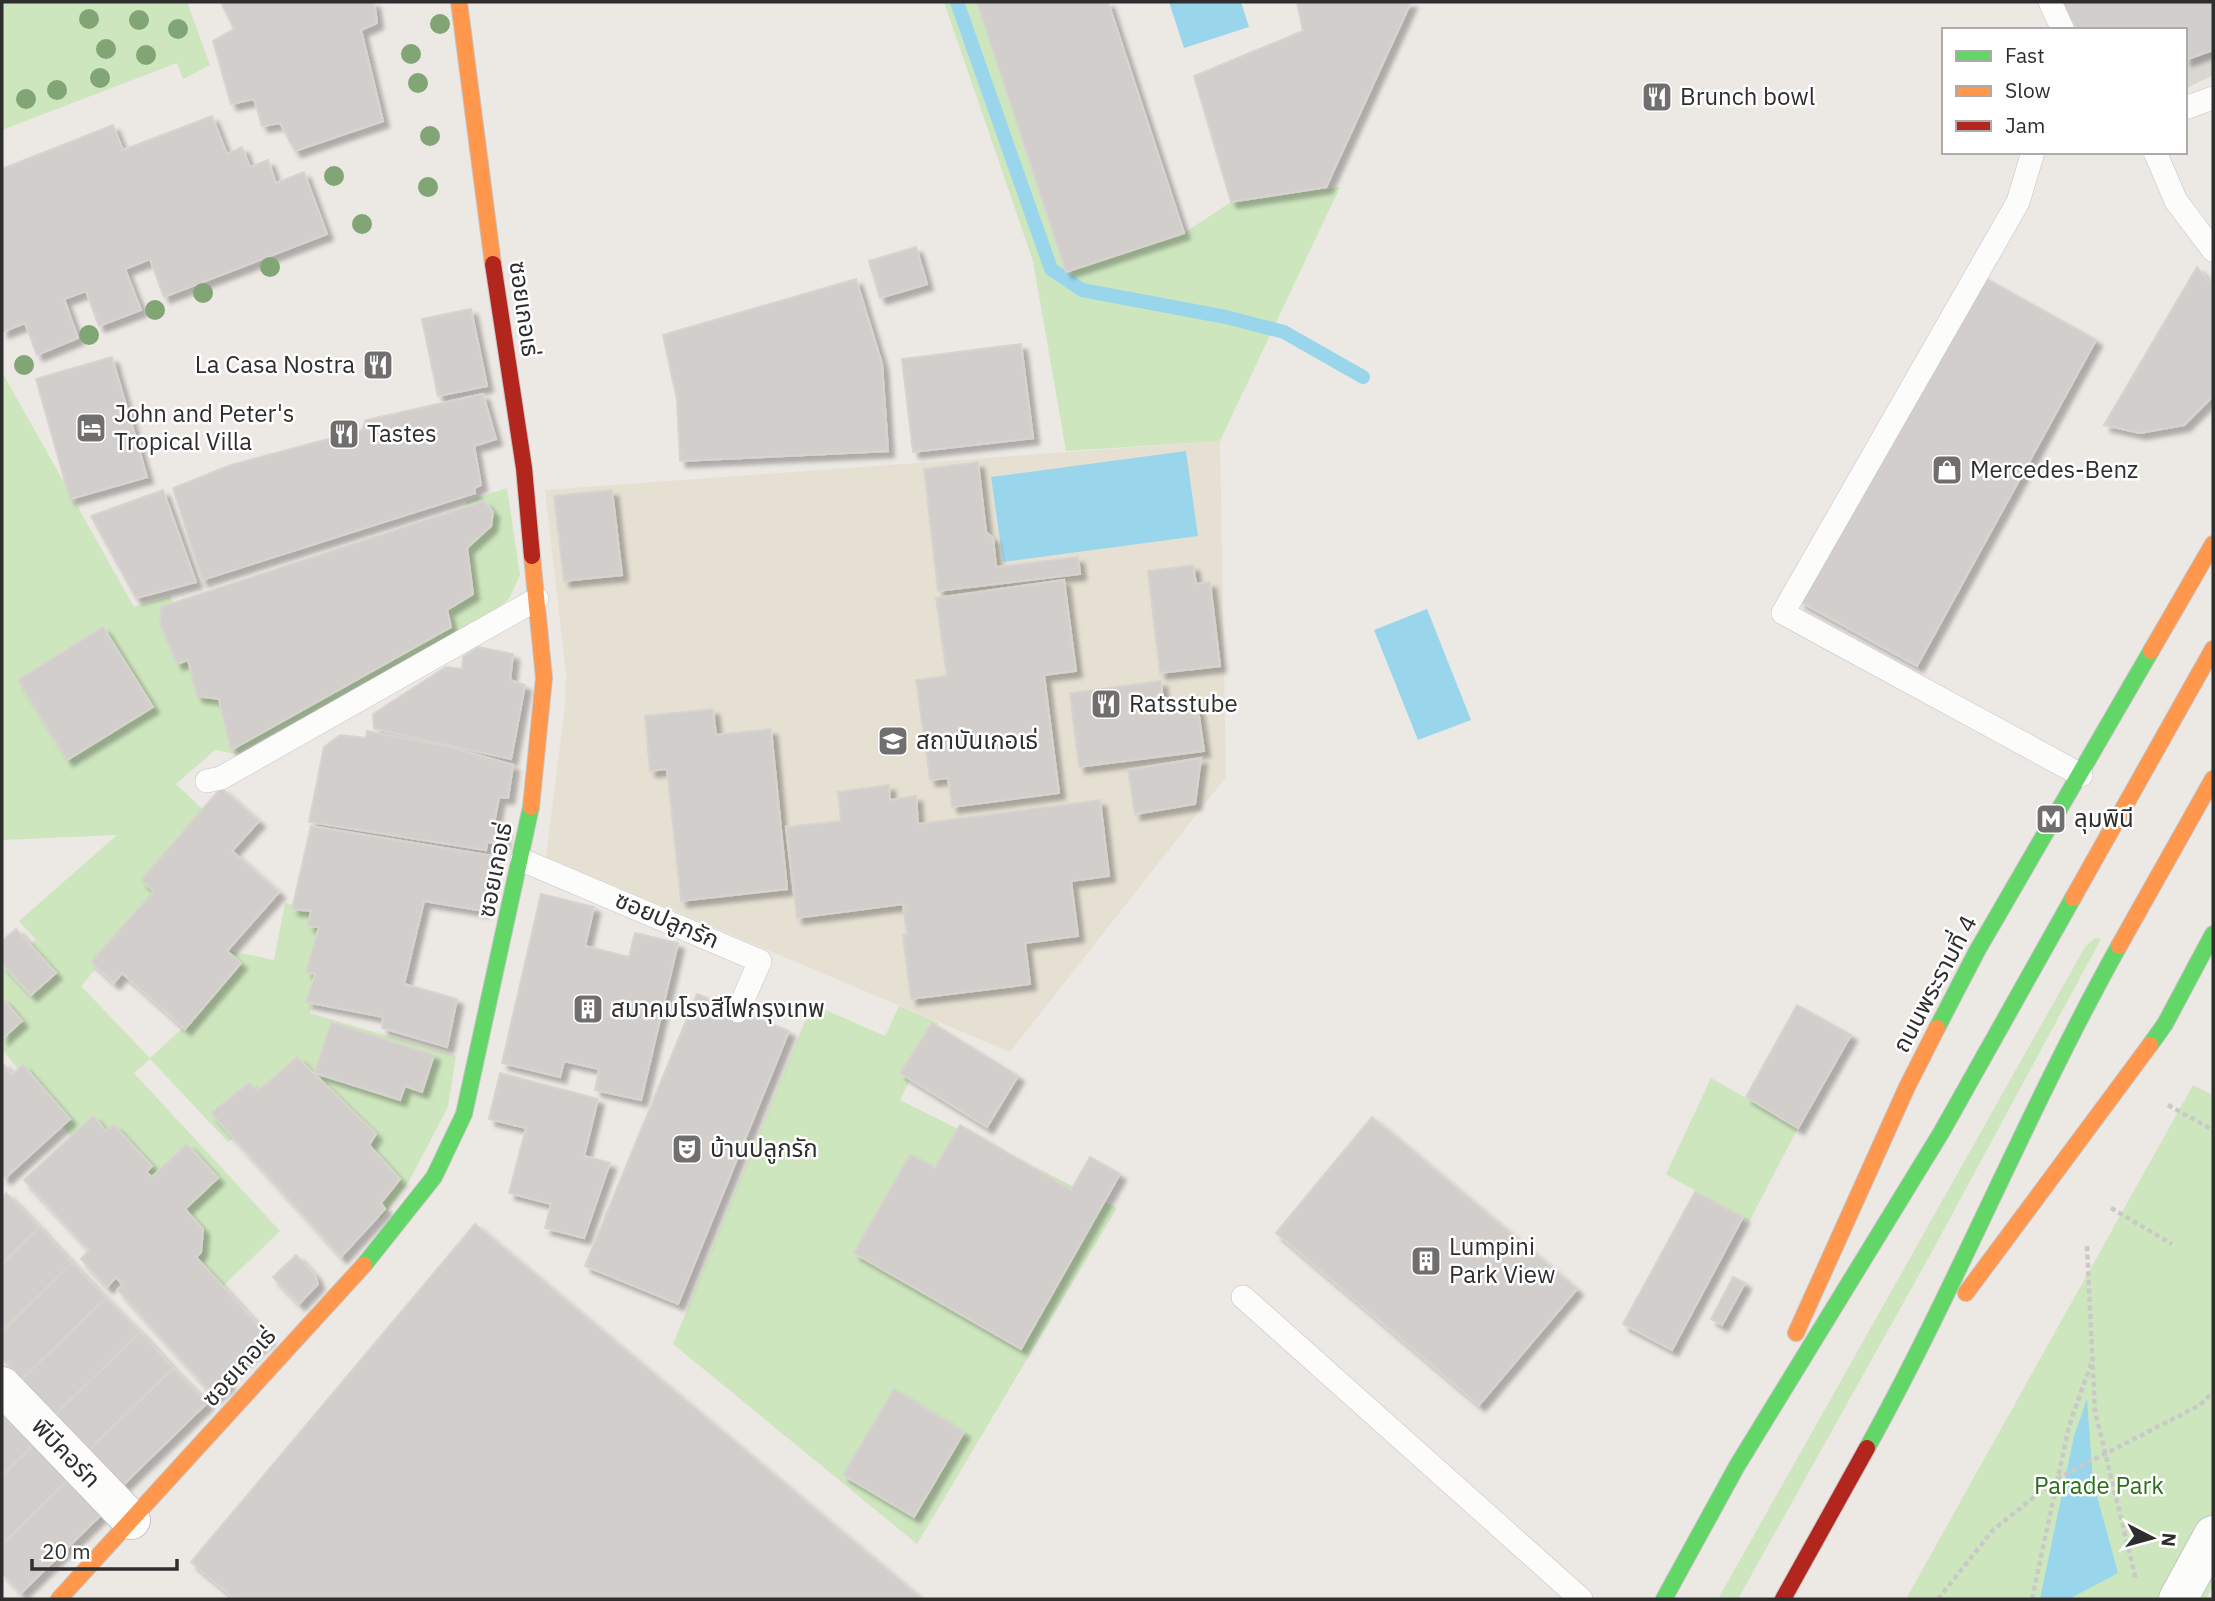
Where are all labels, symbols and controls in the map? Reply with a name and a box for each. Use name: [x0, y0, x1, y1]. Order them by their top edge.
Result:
legend: [1942, 28, 2187, 154]
text: Fast: [2005, 41, 2045, 69]
text: Slow: [2005, 76, 2051, 104]
restaurant icon: Brunch bowl: [1640, 80, 1674, 114]
place label: Brunch bowl: [1680, 80, 1815, 112]
text: Jam: [2005, 111, 2045, 139]
street label: ซอยเกอเธ่: [502, 259, 548, 359]
place label: La Casa Nostra: [195, 348, 355, 380]
restaurant icon: La Casa Nostra: [361, 348, 395, 382]
place label: John and Peter's Tropical Villa: [114, 397, 294, 457]
hotel icon: John and Peter's Tropical Villa: [74, 411, 108, 445]
restaurant icon: Tastes: [327, 417, 361, 451]
place label: Tastes: [367, 417, 437, 449]
shop icon: Mercedes-Benz: [1930, 453, 1964, 487]
place label: Mercedes-Benz: [1970, 453, 2138, 485]
restaurant icon: Ratsstube: [1089, 687, 1123, 721]
place label: Ratsstube: [1129, 687, 1238, 719]
school or university icon: สถาบันเกอเธ่: [876, 724, 910, 758]
place label: สถาบันเกอเธ่: [916, 724, 1038, 756]
metro station icon: ลุมพินี: [2034, 802, 2068, 836]
place label: ลุมพินี: [2074, 802, 2134, 834]
street label: ซอยเกอเธ่: [469, 819, 519, 920]
street label: ซอยปลูกรัก: [610, 883, 724, 955]
street label: ถนนพระรามที่ 4: [1884, 909, 1984, 1058]
building icon: สมาคมโรงสีไฟกรุงเทพ: [571, 992, 605, 1026]
place label: สมาคมโรงสีไฟกรุงเทพ: [611, 992, 825, 1024]
theatre icon: บ้านปลูกรัก: [670, 1132, 704, 1166]
place label: บ้านปลูกรัก: [710, 1132, 818, 1164]
place label: Lumpini Park View: [1449, 1230, 1555, 1290]
building icon: Lumpini Park View: [1409, 1244, 1443, 1278]
street label: ซอยเกอเธ่: [194, 1320, 282, 1413]
street label: พีบีคอร์ท: [25, 1410, 108, 1494]
park label: Parade Park: [2034, 1469, 2164, 1501]
north arrow: [2117, 1503, 2187, 1573]
scale bar: [32, 1528, 177, 1572]
text: N: [2156, 1532, 2182, 1548]
text: 20 m: [42, 1537, 91, 1565]

